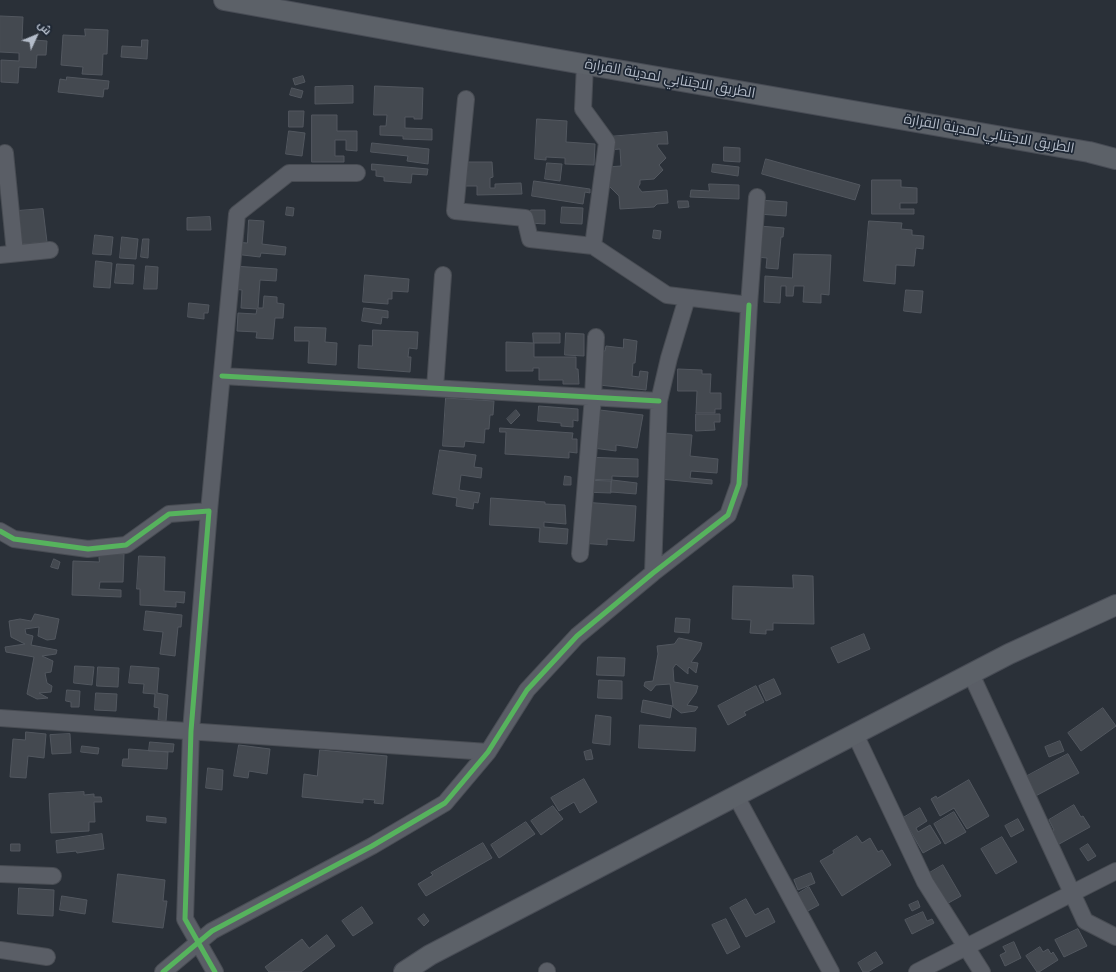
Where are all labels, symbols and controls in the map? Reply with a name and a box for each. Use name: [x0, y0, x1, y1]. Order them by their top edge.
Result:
north arrow: [16, 16, 56, 56]
text: ش: [35, 17, 55, 38]
street label: الطريق الاجتنابي لمدينة القرارة: [583, 56, 757, 102]
street label: الطريق الاجتنابي لمدينة القرارة: [902, 111, 1076, 157]

